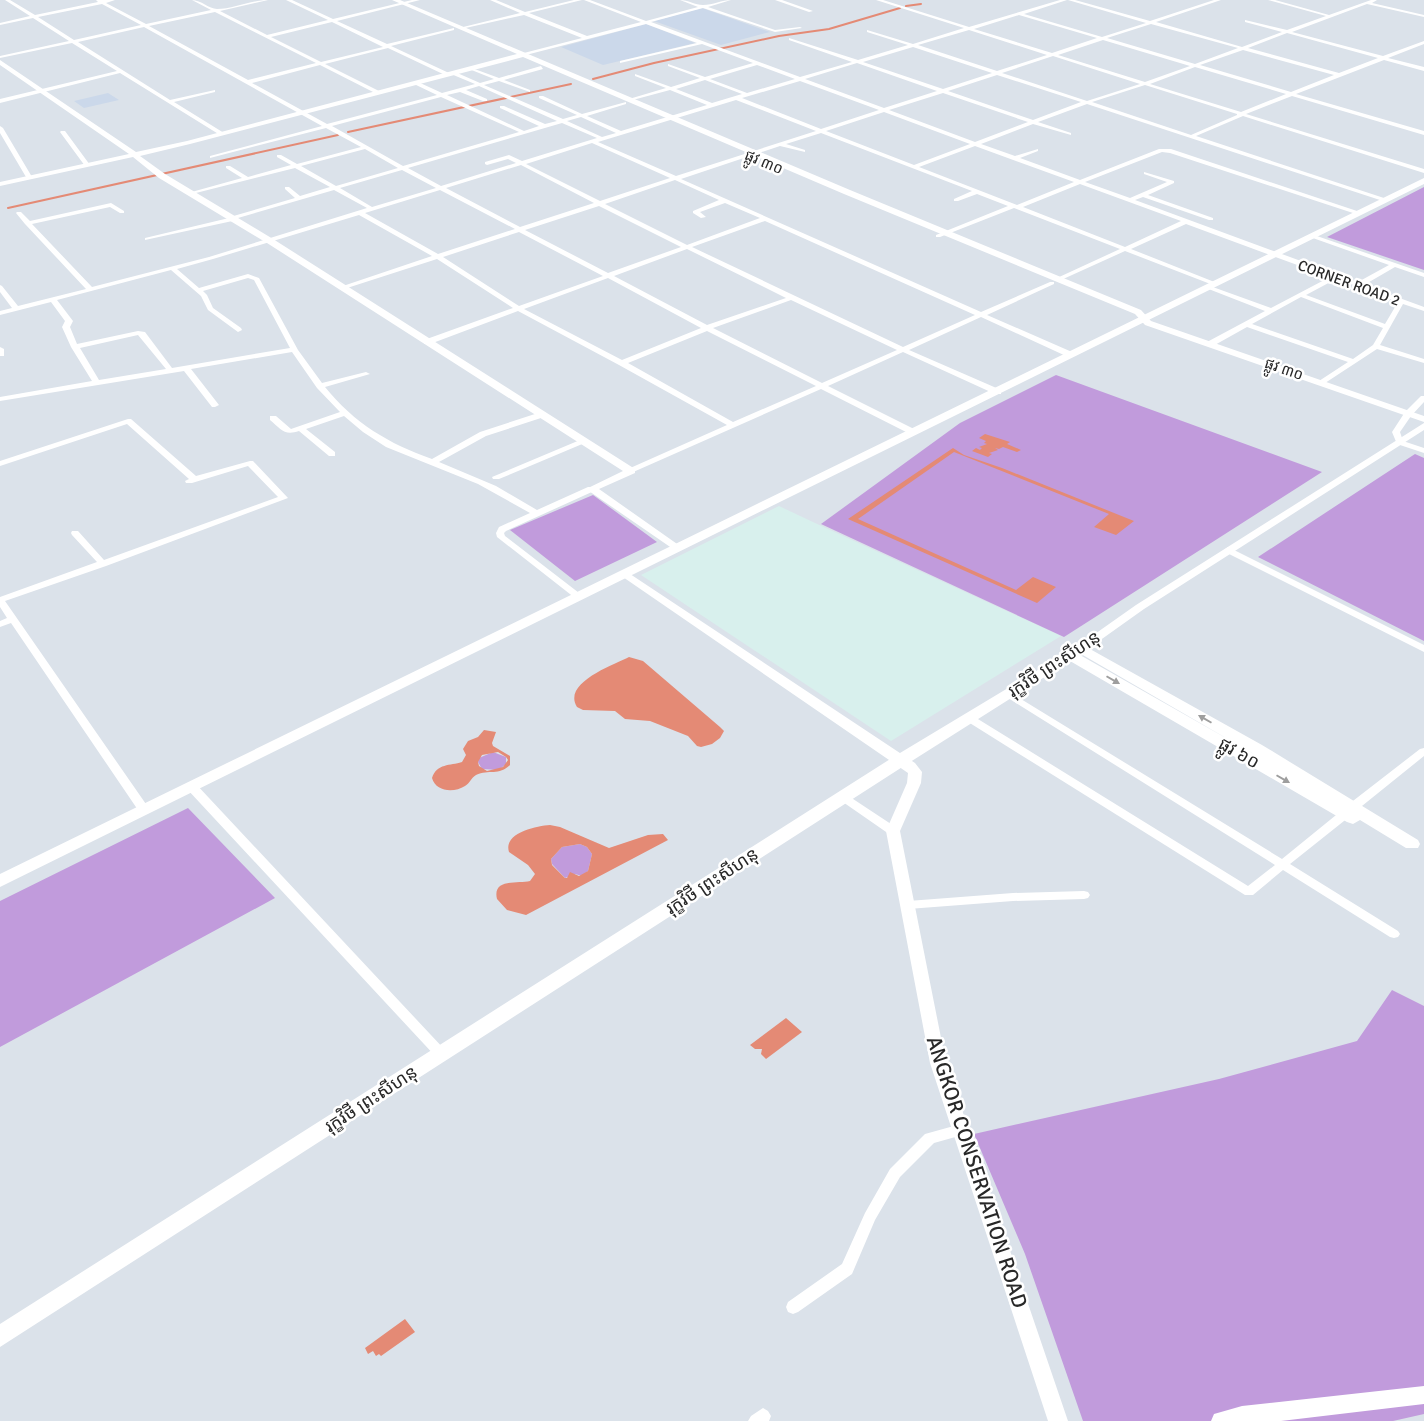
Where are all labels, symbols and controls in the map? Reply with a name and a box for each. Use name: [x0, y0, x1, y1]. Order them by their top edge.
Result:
street label: ផ្លូវ ៣០: [740, 146, 786, 182]
street label: CORNER ROAD 2: [1295, 256, 1403, 310]
street label: ផ្លូវ ៣០: [1261, 354, 1306, 388]
street label: រុក្ខវិថី ព្រះសីហនុ: [1003, 625, 1105, 703]
one-way arrow: [1106, 675, 1119, 684]
one-way arrow: [1198, 715, 1212, 724]
street label: ផ្លូវ ៦០: [1212, 732, 1264, 778]
one-way arrow: [1276, 775, 1291, 783]
street label: រុក្ខវិថី ព្រះសីហនុ: [661, 842, 763, 920]
street label: ANGKOR CONSERVATION ROAD: [921, 1033, 1033, 1311]
street label: រុក្ខវិថី ព្រះសីហនុ: [320, 1060, 422, 1138]

